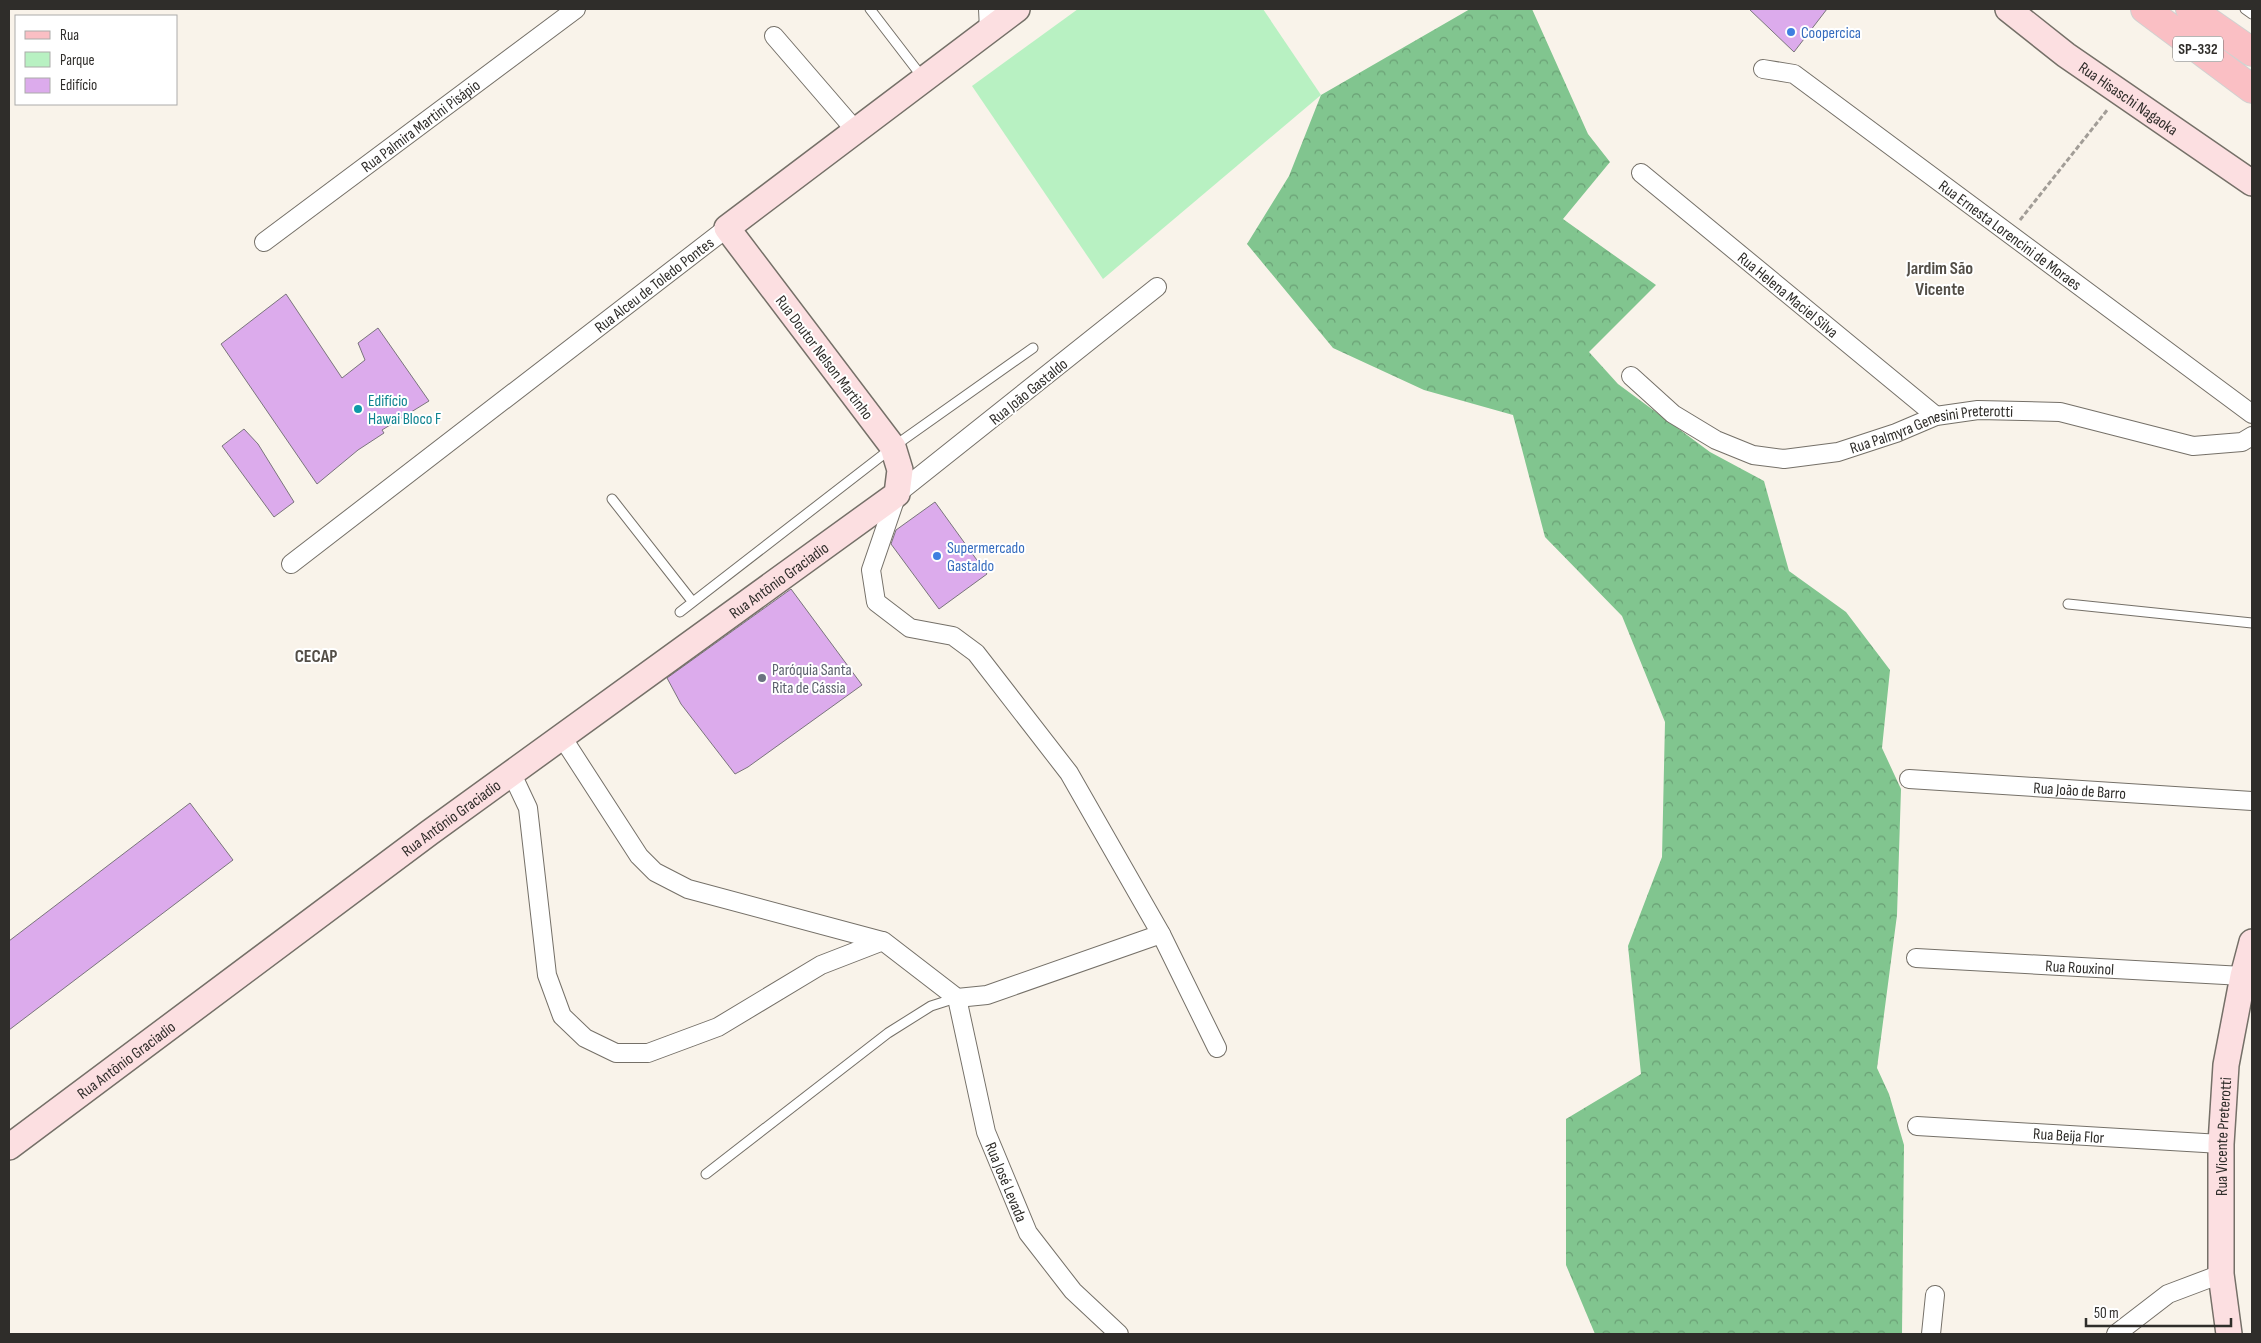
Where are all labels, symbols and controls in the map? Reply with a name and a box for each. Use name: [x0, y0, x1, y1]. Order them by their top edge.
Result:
legend: [15, 15, 178, 105]
place label: Coopercica: [1801, 24, 1861, 43]
text: Rua: [60, 26, 79, 45]
marker: Coopercica: [1785, 26, 1797, 38]
road number: SP-332: [2173, 36, 2223, 62]
text: Parque: [60, 51, 95, 70]
street label: Rua Hisaschi Nagaoka: [2075, 59, 2181, 140]
text: Edifício: [60, 76, 97, 95]
street label: Rua Palmira Martini Pisápio: [358, 76, 484, 177]
street label: Rua Ernesta Lorencini de Moraes: [1934, 177, 2085, 295]
street label: Rua Alceu de Toledo Pontes: [591, 234, 718, 337]
street label: Rua Helena Maciel Silva: [1733, 249, 1842, 342]
district label: Jardim São Vicente: [1906, 258, 1973, 300]
street label: Rua Doutor Nelson Martinho: [771, 292, 877, 424]
street label: Rua João Gastaldo: [986, 355, 1072, 429]
place label: Edifício Hawai Bloco F: [368, 392, 441, 429]
street label: Rua Palmyra Genesini Preterotti: [1848, 402, 2013, 458]
marker: Edifício Hawai Bloco F: [352, 403, 364, 415]
street label: Rua Antônio Graciadio: [726, 539, 833, 623]
place label: Supermercado Gastaldo: [947, 539, 1025, 576]
marker: Supermercado Gastaldo: [931, 550, 943, 562]
district label: CECAP: [295, 646, 337, 667]
place label: Paróquia Santa Rita de Cássia: [772, 661, 852, 698]
marker: Paróquia Santa Rita de Cássia: [756, 672, 768, 684]
street label: Rua Antônio Graciadio: [398, 776, 505, 861]
street label: Rua João de Barro: [2033, 779, 2126, 804]
street label: Rua Rouxinol: [2045, 957, 2115, 980]
street label: Rua Antônio Graciadio: [74, 1018, 180, 1104]
street label: Rua Vicente Preterotti: [2213, 1077, 2236, 1196]
street label: Rua Beija Flor: [2033, 1125, 2105, 1148]
street label: Rua José Levada: [980, 1140, 1030, 1225]
scale bar: [2086, 1296, 2231, 1328]
text: 50 m: [2094, 1304, 2119, 1323]

